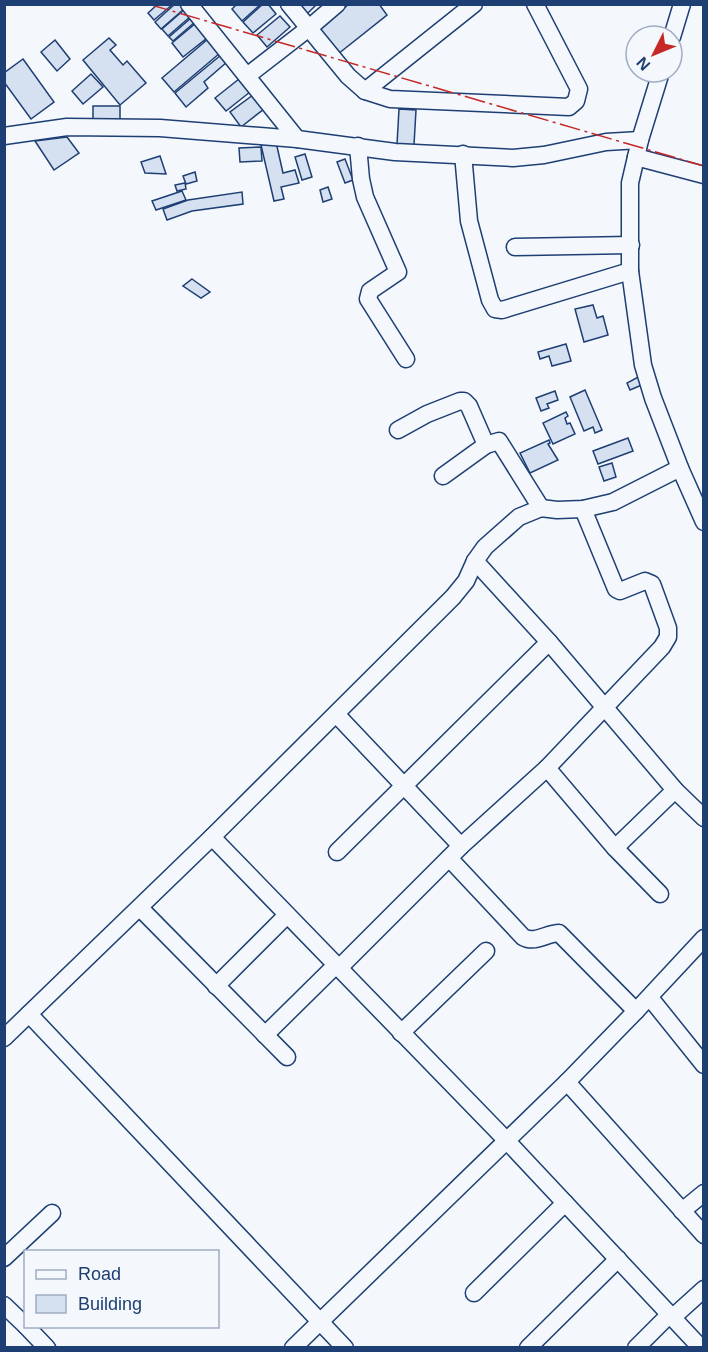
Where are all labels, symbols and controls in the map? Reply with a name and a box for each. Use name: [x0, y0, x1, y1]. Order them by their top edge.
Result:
north arrow: [624, 24, 684, 84]
text: N: [633, 54, 654, 74]
legend: [24, 1250, 219, 1328]
text: Road: [78, 1264, 121, 1284]
text: Building: [78, 1294, 142, 1314]

